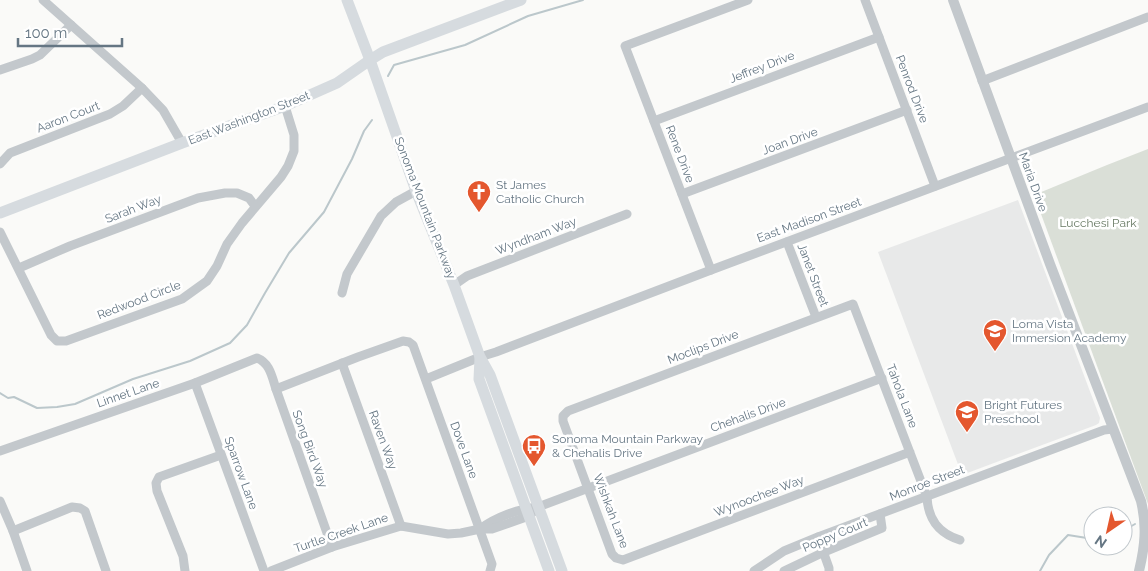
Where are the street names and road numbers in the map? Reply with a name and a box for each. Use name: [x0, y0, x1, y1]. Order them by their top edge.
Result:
street label: Jeffrey Drive: [728, 48, 796, 86]
street label: Penrod Drive: [893, 53, 931, 125]
street label: East Washington Street: [186, 88, 312, 148]
street label: Aaron Court: [34, 99, 102, 135]
street label: Rene Drive: [663, 123, 697, 185]
street label: Joan Drive: [760, 124, 820, 158]
street label: Sonoma Mountain Parkway: [391, 135, 459, 281]
street label: Maria Drive: [1016, 150, 1050, 214]
street label: Sarah Way: [103, 192, 163, 226]
street label: East Madison Street: [755, 195, 863, 245]
street label: Wyndham Way: [494, 214, 579, 258]
street label: Janet Street: [795, 241, 831, 309]
street label: Redwood Circle: [95, 278, 183, 322]
street label: Moclips Drive: [666, 327, 740, 367]
street label: Tahola Lane: [883, 362, 921, 430]
street label: Linnet Lane: [95, 376, 161, 410]
street label: Chehalis Drive: [708, 395, 788, 435]
street label: Song Bird Way: [289, 408, 331, 490]
street label: Raven Way: [366, 409, 400, 472]
street label: Dove Lane: [447, 420, 481, 480]
street label: Sparrow Lane: [221, 435, 261, 511]
street label: Monroe Street: [888, 462, 966, 504]
street label: Wishkah Lane: [590, 472, 632, 550]
street label: Wynoochee Way: [712, 472, 806, 520]
street label: Turtle Creek Lane: [292, 510, 390, 556]
street label: Poppy Court: [800, 515, 870, 555]

